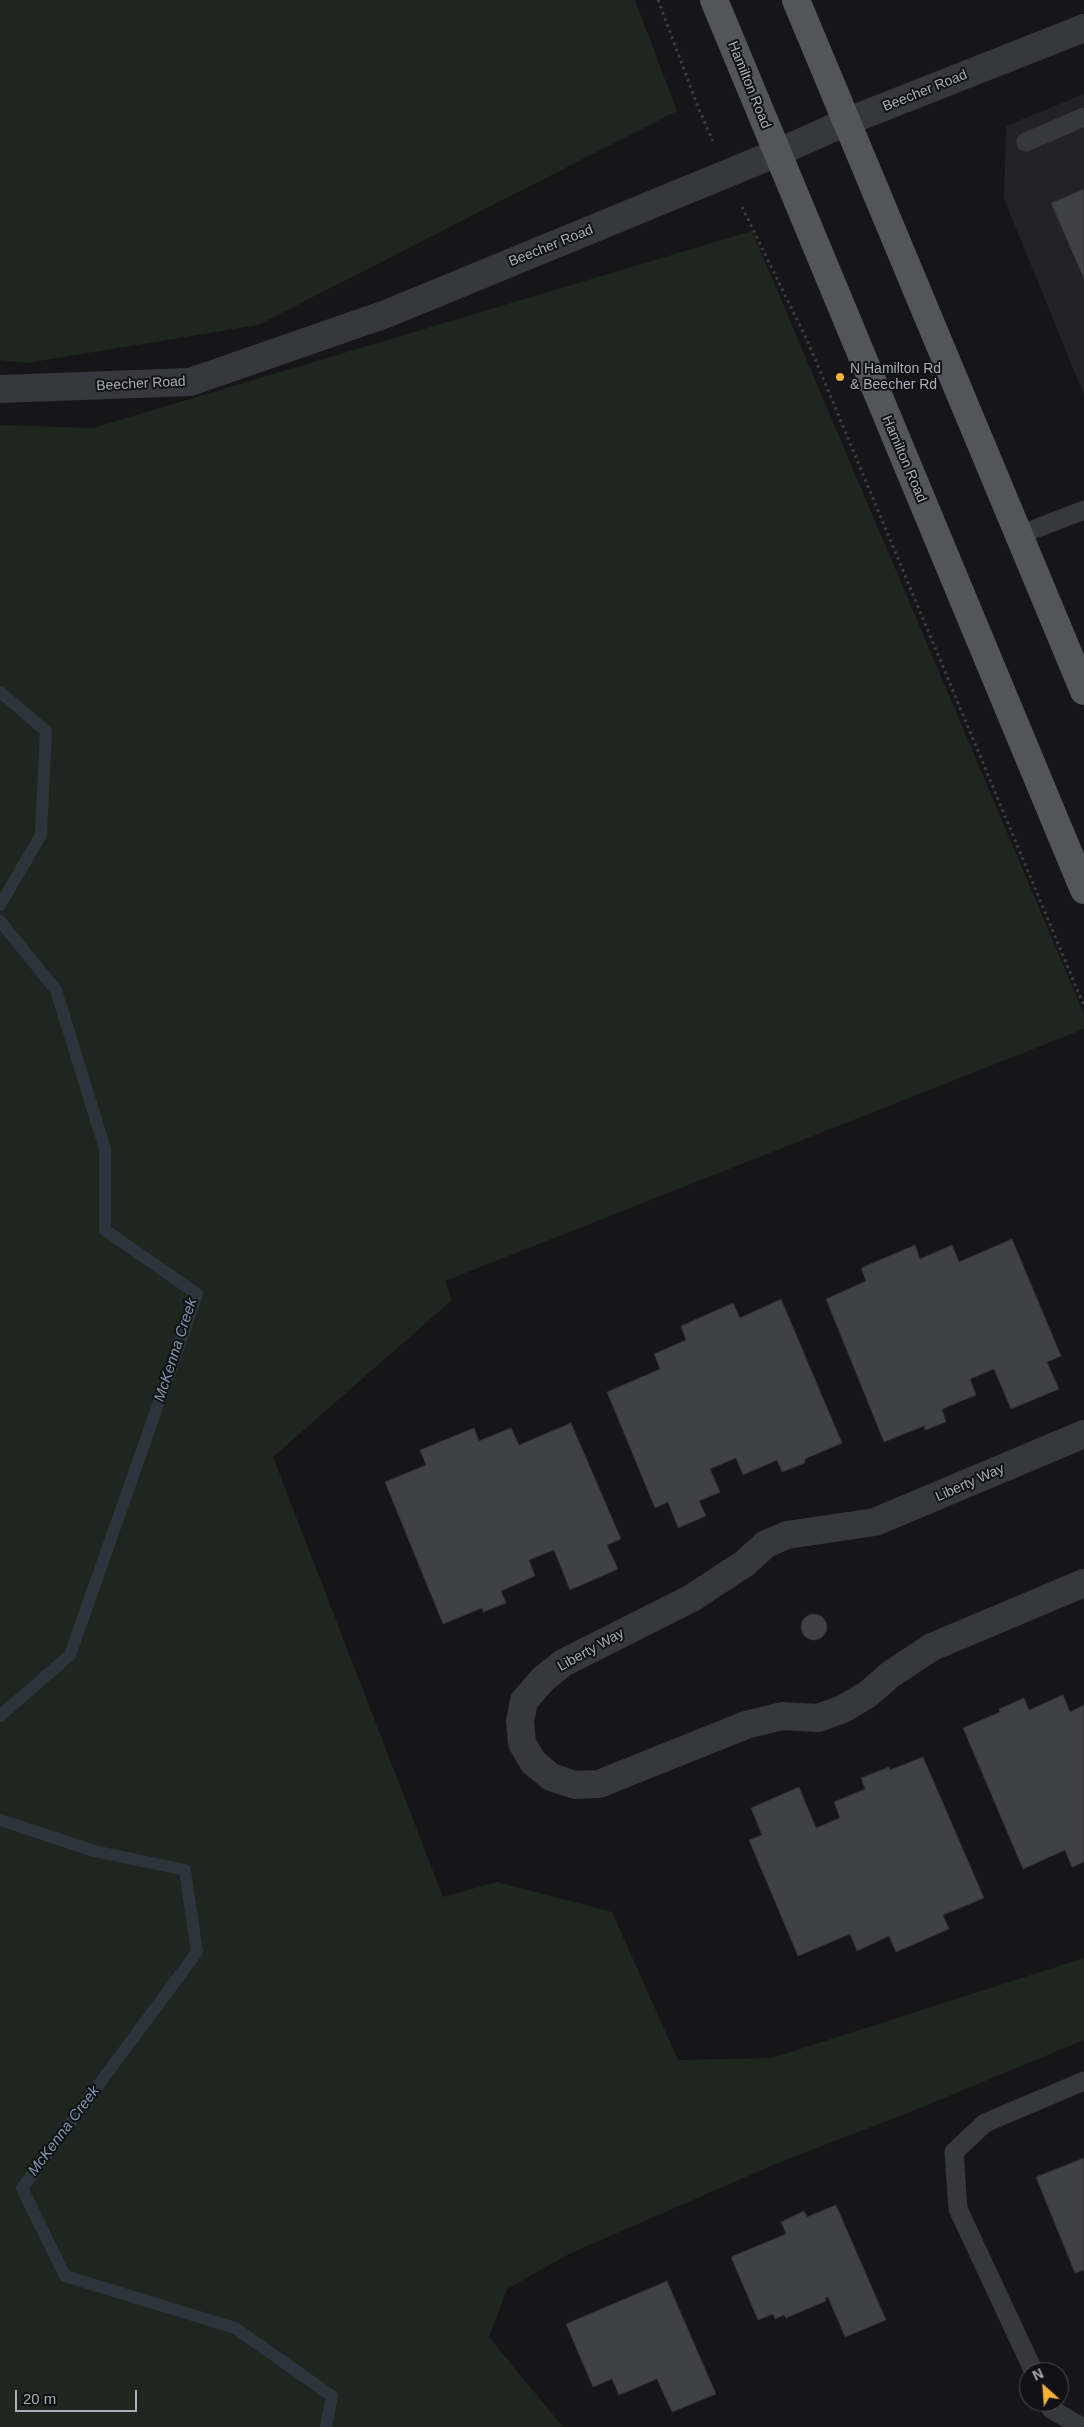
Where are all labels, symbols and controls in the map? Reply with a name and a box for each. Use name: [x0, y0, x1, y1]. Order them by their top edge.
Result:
street label: Hamilton Road: [724, 39, 774, 131]
street label: Beecher Road: [880, 66, 970, 116]
street label: Beecher Road: [506, 221, 596, 271]
place label: N Hamilton Rd & Beecher Rd: [850, 361, 941, 394]
marker: N Hamilton Rd & Beecher Rd: [834, 371, 846, 383]
street label: Beecher Road: [96, 373, 186, 395]
street label: Hamilton Road: [878, 413, 930, 505]
water label: McKenna Creek: [151, 1296, 201, 1404]
street label: Liberty Way: [933, 1460, 1007, 1506]
street label: Liberty Way: [555, 1625, 627, 1675]
water label: McKenna Creek: [24, 2083, 104, 2179]
north arrow: [1019, 2362, 1069, 2412]
text: N: [1030, 2365, 1046, 2384]
scale bar: [18, 2380, 140, 2412]
text: 20 m: [23, 2390, 56, 2407]

